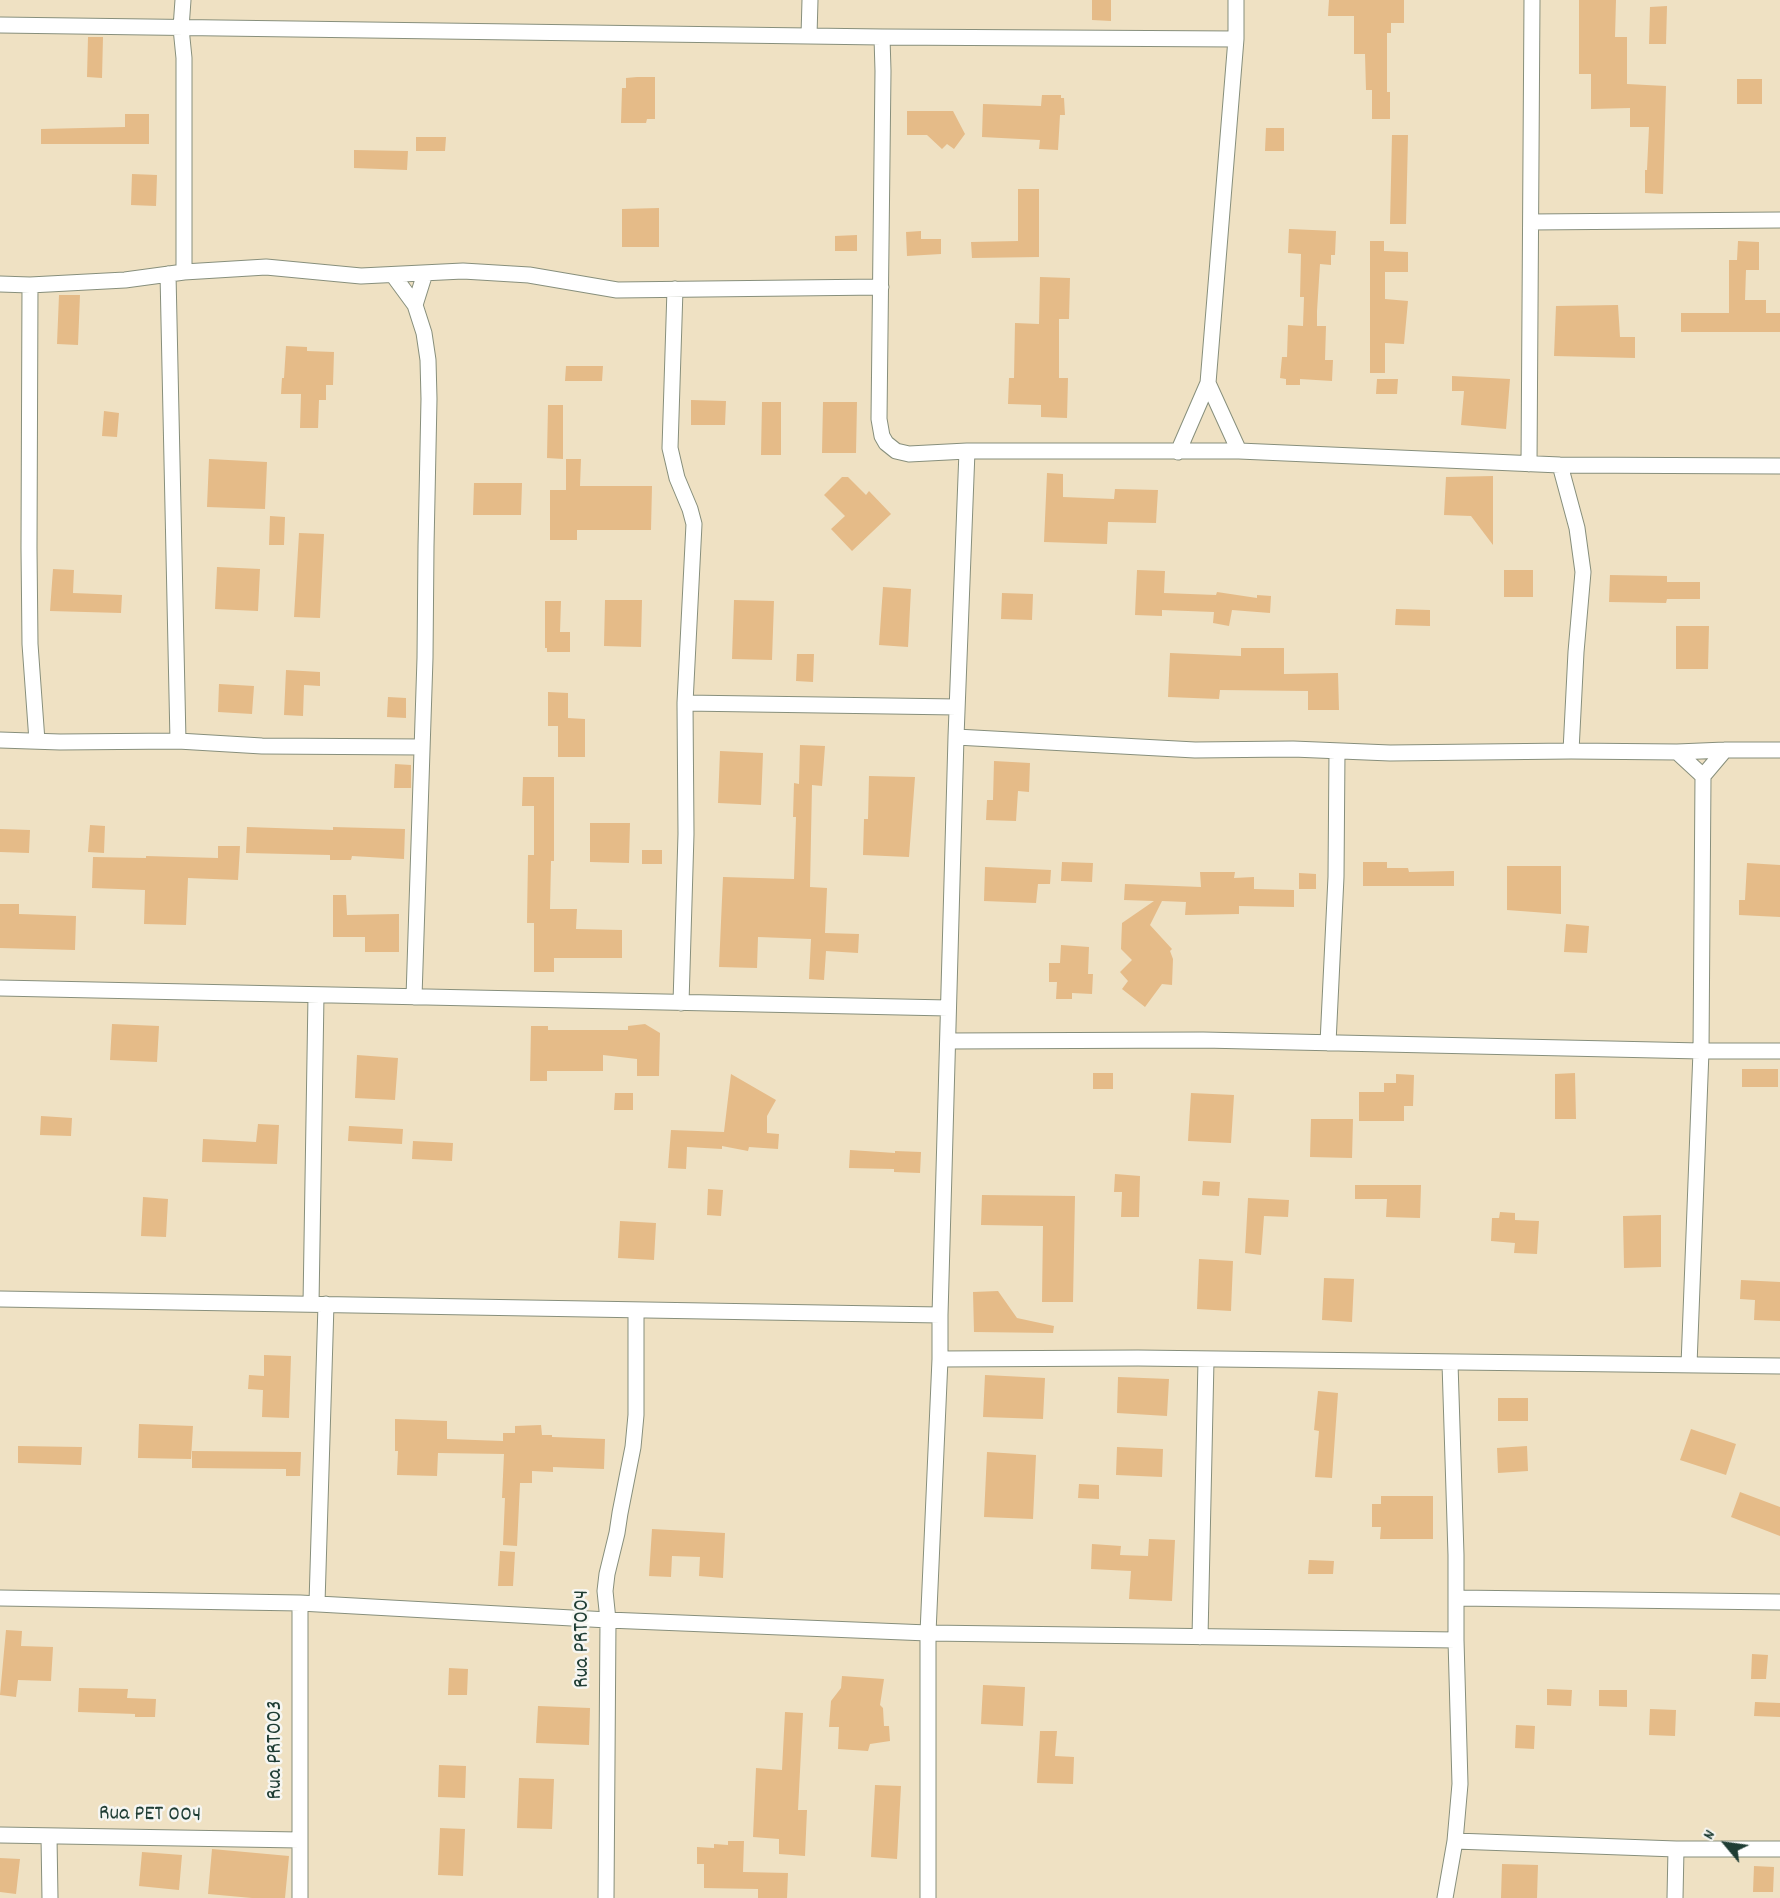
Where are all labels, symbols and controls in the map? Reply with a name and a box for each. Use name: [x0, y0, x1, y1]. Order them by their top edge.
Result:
street label: Rua PRT004: [571, 1590, 597, 1688]
street label: Rua PRT003: [264, 1701, 290, 1799]
street label: Rua PET 004: [99, 1802, 201, 1830]
north arrow: [1696, 1814, 1756, 1874]
text: N: [1698, 1826, 1722, 1844]

